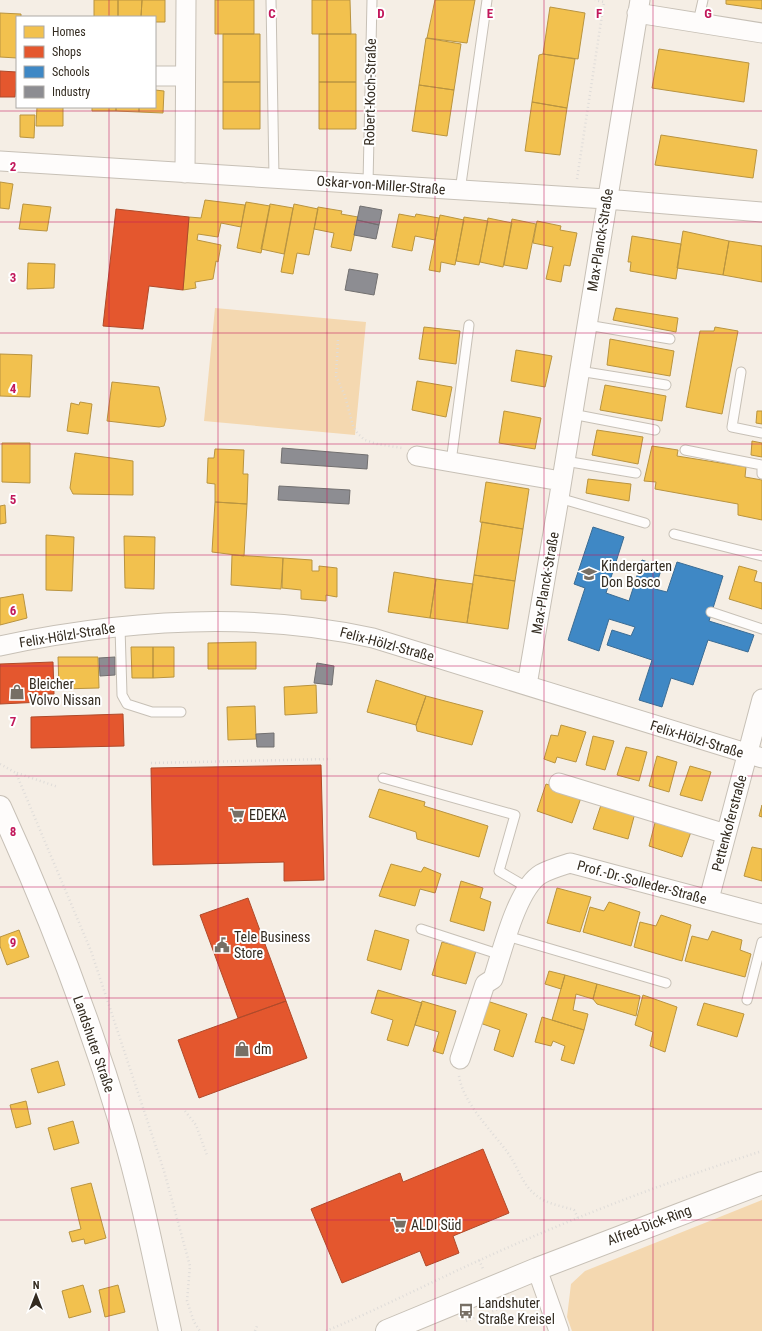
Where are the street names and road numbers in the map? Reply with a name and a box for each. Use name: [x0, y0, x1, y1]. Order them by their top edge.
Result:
street label: Robert-Koch-Straße: [361, 38, 379, 146]
street label: Oskar-von-Miller-Straße: [316, 173, 446, 198]
street label: Max-Planck-Straße: [584, 187, 616, 292]
street label: Max-Planck-Straße: [528, 530, 562, 635]
street label: Felix-Hölzl-Straße: [18, 619, 117, 650]
street label: Felix-Hölzl-Straße: [338, 624, 436, 664]
street label: Felix-Hölzl-Straße: [648, 717, 746, 761]
street label: Pettenkoferstraße: [708, 773, 750, 873]
street label: Prof.-Dr.-Solleder-Straße: [575, 857, 709, 907]
street label: Landshuter Straße: [70, 994, 118, 1095]
street label: Alfred-Dick-Ring: [605, 1202, 693, 1248]

